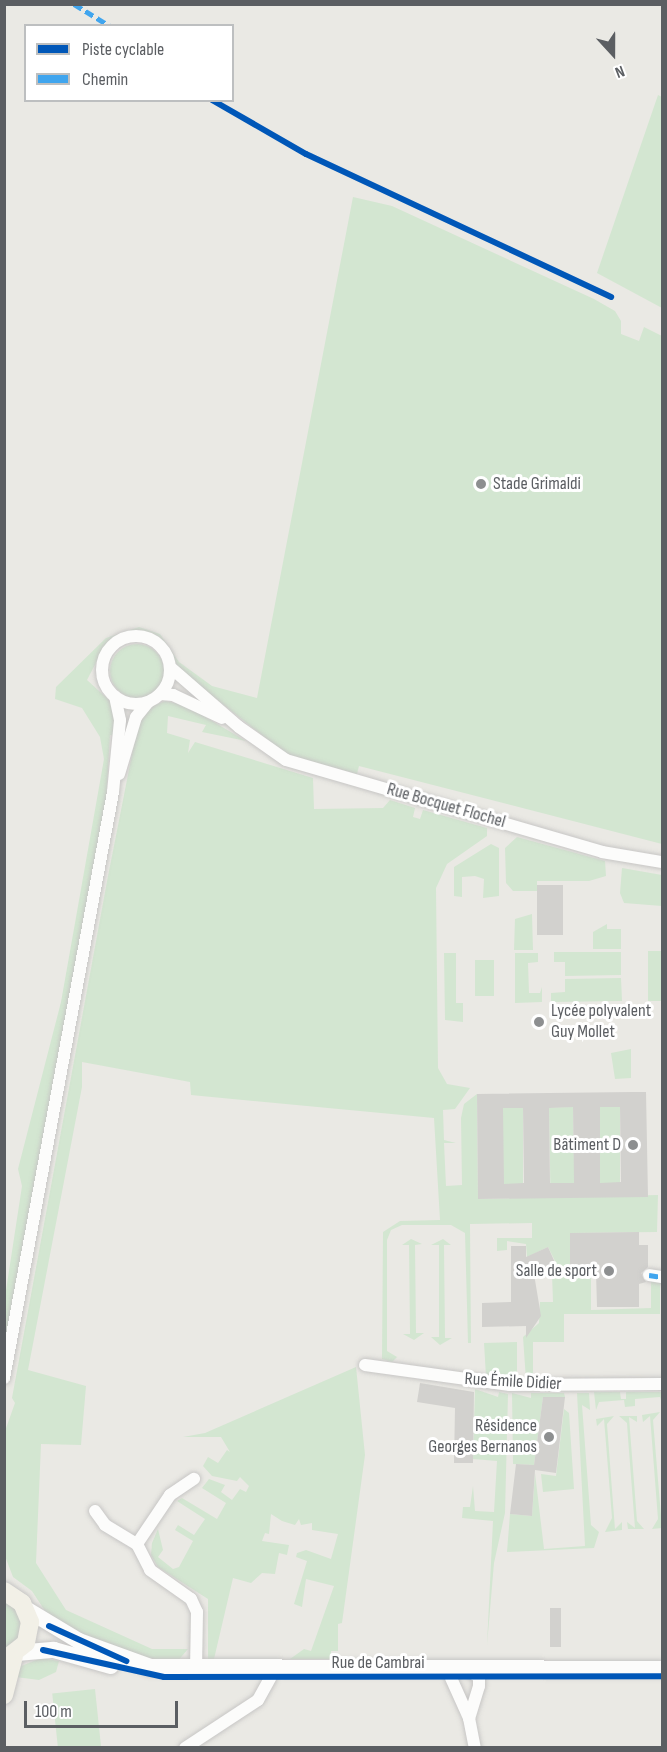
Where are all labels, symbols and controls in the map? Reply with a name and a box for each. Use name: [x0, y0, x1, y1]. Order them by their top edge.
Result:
legend: [24, 24, 234, 102]
north arrow: [583, 24, 643, 84]
text: Piste cyclable: [82, 39, 164, 60]
text: N: [612, 61, 627, 82]
text: Chemin: [82, 69, 128, 90]
place label: Stade Grimaldi: [493, 473, 581, 495]
marker: Stade Grimaldi: [474, 477, 488, 491]
street label: Rue Bocquet Flochel: [384, 779, 508, 833]
place label: Lycée polyvalent Guy Mollet: [551, 1001, 651, 1044]
marker: Lycée polyvalent Guy Mollet: [532, 1015, 546, 1029]
place label: Bâtiment D: [553, 1134, 621, 1156]
marker: Bâtiment D: [626, 1138, 640, 1152]
place label: Salle de sport: [516, 1260, 597, 1282]
marker: Salle de sport: [602, 1264, 616, 1278]
street label: Rue Émile Didier: [464, 1369, 562, 1395]
place label: Résidence Georges Bernanos: [428, 1416, 537, 1458]
marker: Résidence Georges Bernanos: [542, 1430, 556, 1444]
street label: Rue de Cambrai: [331, 1652, 425, 1674]
scale bar: [27, 1689, 182, 1727]
text: 100 m: [35, 1701, 72, 1722]

